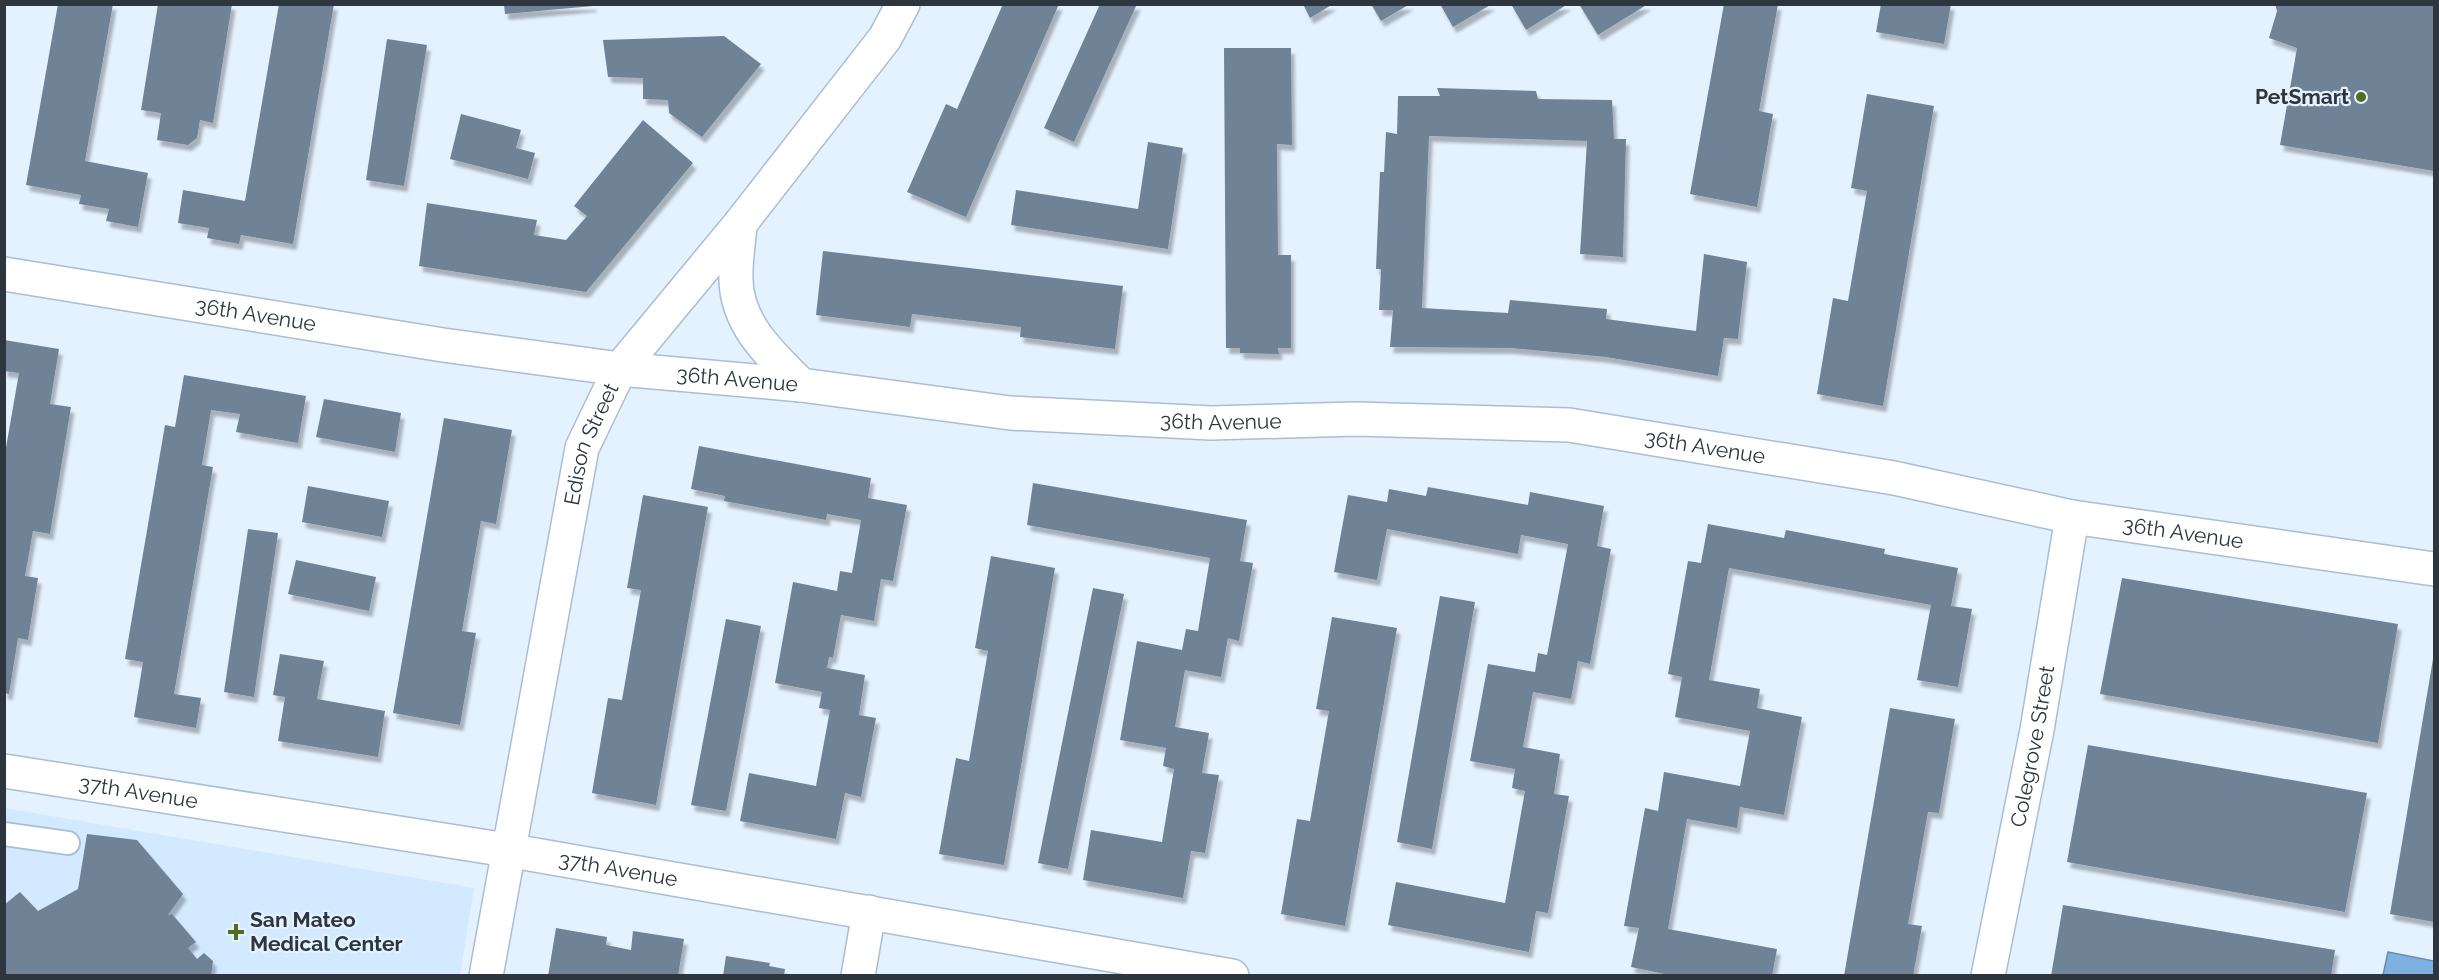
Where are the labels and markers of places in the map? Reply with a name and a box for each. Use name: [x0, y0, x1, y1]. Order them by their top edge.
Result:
place label: PetSmart: [2255, 84, 2349, 109]
marker: PetSmart: [2354, 90, 2368, 104]
place label: San Mateo Medical Center: [250, 907, 403, 956]
marker: San Mateo Medical Center: [227, 923, 245, 941]

